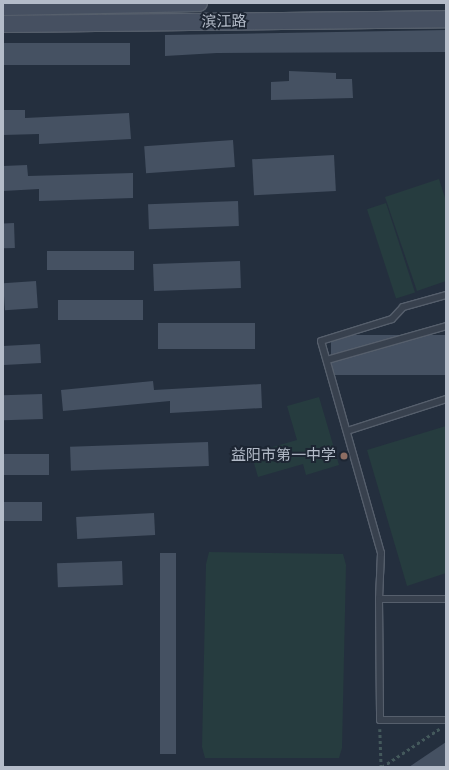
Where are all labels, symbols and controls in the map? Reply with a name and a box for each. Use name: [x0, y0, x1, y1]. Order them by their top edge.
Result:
street label: 滨江路: [201, 13, 247, 31]
place label: 益阳市第一中学: [231, 447, 336, 465]
marker: 益阳市第一中学: [339, 451, 349, 461]

